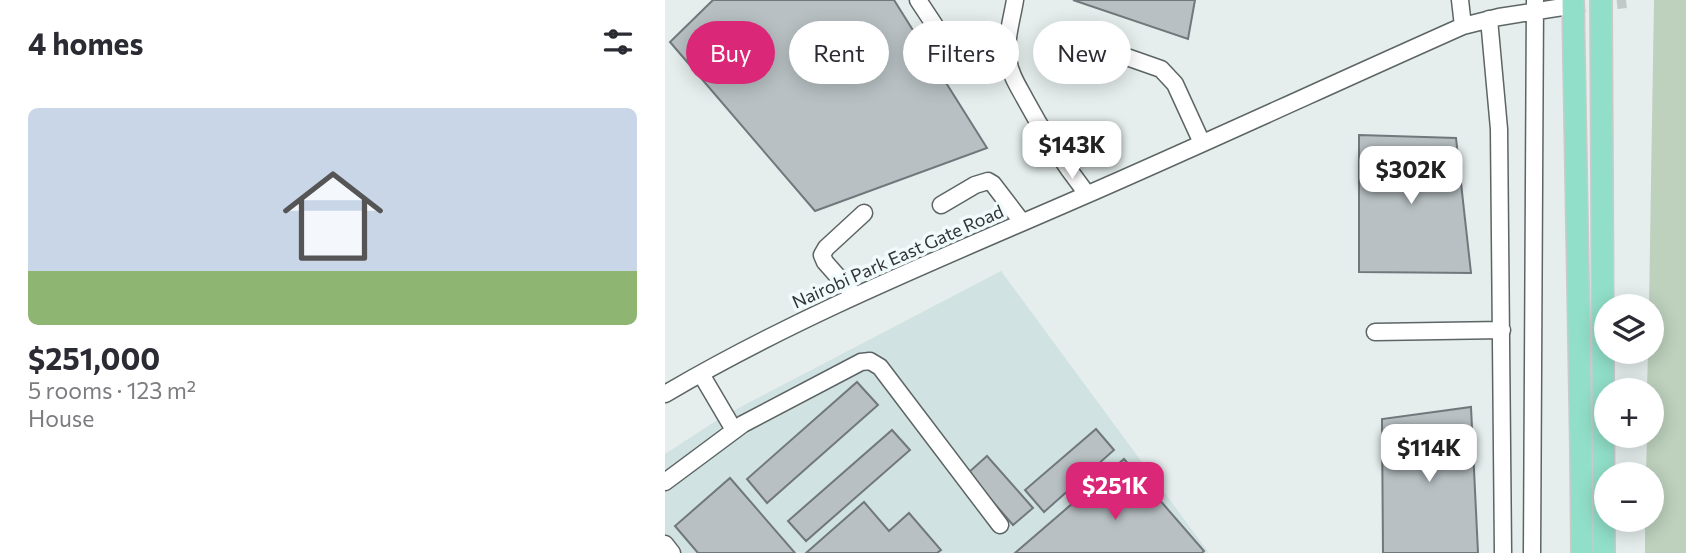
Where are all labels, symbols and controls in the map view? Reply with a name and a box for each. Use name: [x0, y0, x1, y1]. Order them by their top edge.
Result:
chip: Buy: [686, 21, 775, 84]
chip: Rent: [789, 21, 889, 84]
chip: Filters: [903, 21, 1019, 84]
chip: New: [1033, 21, 1131, 84]
icon: filters: [599, 23, 637, 61]
text: 4 homes: [28, 24, 143, 61]
pin: $143K: [1023, 122, 1121, 181]
text: $143K: [1038, 130, 1106, 158]
pin: $302K: [1362, 146, 1460, 206]
icon: home: [270, 153, 396, 279]
text: $302K: [1376, 155, 1446, 183]
street label: Nairobi Park East Gate Road: [789, 199, 1007, 313]
map controls: [1594, 294, 1664, 532]
button: layers: [1594, 294, 1664, 364]
text: $251,000: [28, 339, 160, 376]
text: 5 rooms · 123 m²: [28, 376, 196, 404]
button: +: [1594, 378, 1664, 448]
text: House: [28, 404, 94, 432]
pin: $114K: [1380, 424, 1478, 484]
text: $114K: [1397, 433, 1461, 461]
pin: $251K: [1066, 462, 1164, 522]
button: −: [1594, 462, 1664, 532]
text: $251K: [1082, 471, 1148, 499]

